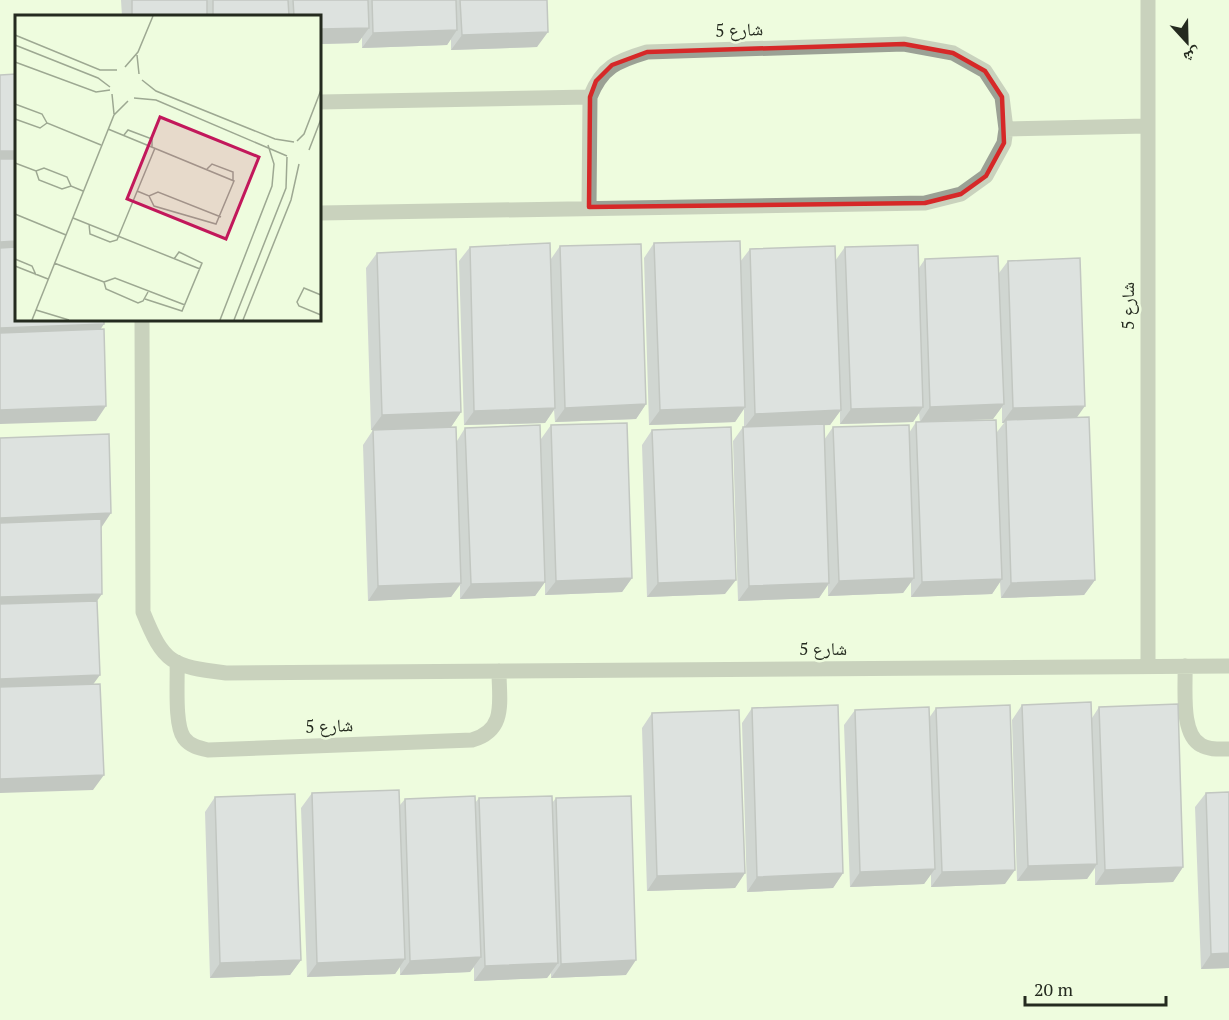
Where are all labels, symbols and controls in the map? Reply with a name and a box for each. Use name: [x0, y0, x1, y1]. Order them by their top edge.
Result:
north arrow: [1157, 12, 1217, 72]
inset map: [15, 15, 321, 321]
street label: شارع 5: [714, 16, 763, 42]
text: ش: [1181, 43, 1205, 69]
street label: شارع 5: [1115, 282, 1139, 330]
street label: شارع 5: [799, 636, 847, 660]
street label: شارع 5: [304, 712, 353, 738]
scale bar: [1025, 969, 1166, 1007]
text: 20 m: [1034, 977, 1074, 1001]

